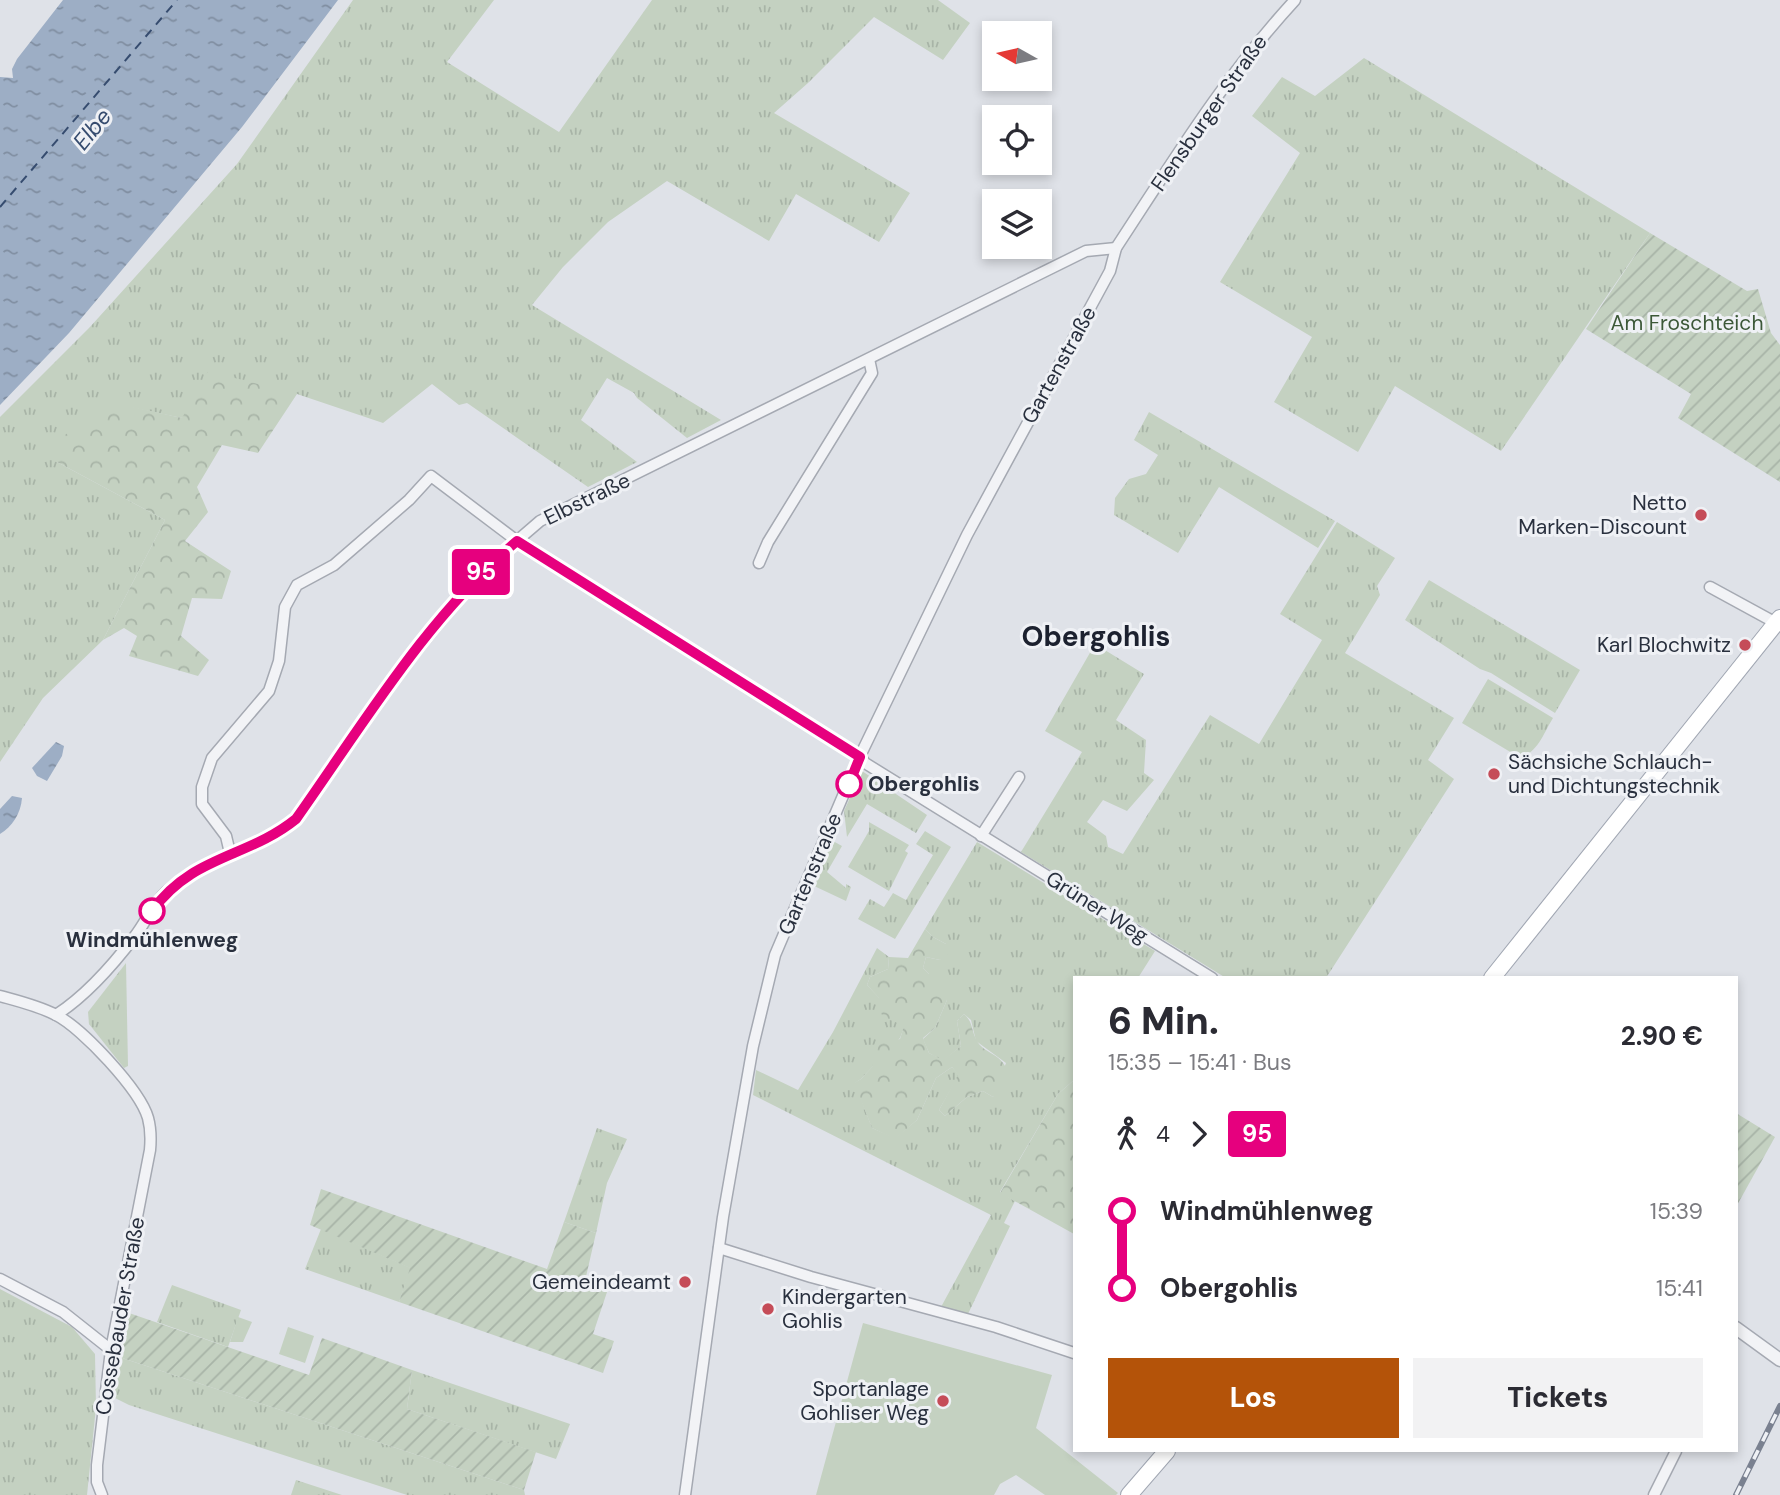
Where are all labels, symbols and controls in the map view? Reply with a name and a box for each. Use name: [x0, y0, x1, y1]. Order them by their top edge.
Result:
north arrow: [982, 21, 1052, 91]
map controls: [982, 21, 1052, 259]
street label: Flensburger Straße: [1145, 29, 1274, 197]
water label: Elbe: [66, 102, 118, 156]
button: locate: [982, 105, 1052, 175]
button: layers: [982, 189, 1052, 259]
street label: Gartenstraße: [1015, 301, 1103, 429]
park label: Am Froschteich: [1611, 309, 1763, 337]
street label: Elbstraße: [539, 466, 635, 532]
place label: Netto Marken-Discount: [1518, 489, 1687, 541]
marker: Netto Marken-Discount: [1693, 507, 1709, 523]
line badge: 95: [449, 549, 512, 595]
text: 95: [466, 556, 496, 587]
district label: Obergohlis: [1022, 618, 1170, 655]
place label: Karl Blochwitz: [1597, 631, 1731, 659]
marker: Karl Blochwitz: [1737, 637, 1753, 653]
place label: Sächsiche Schlauch- und Dichtungstechnik: [1508, 748, 1721, 800]
marker: Sächsiche Schlauch- und Dichtungstechnik: [1486, 766, 1502, 782]
place label: Obergohlis: [868, 770, 980, 798]
marker: Obergohlis: [836, 771, 862, 797]
street label: Gartenstraße: [772, 809, 848, 939]
street label: Grüner Weg: [1040, 864, 1154, 950]
marker: Windmühlenweg: [139, 898, 165, 924]
place label: Windmühlenweg: [66, 926, 238, 954]
text: 6 Min.: [1108, 996, 1219, 1046]
text: 2.90 €: [1621, 1019, 1703, 1053]
text: 15:35 – 15:41 · Bus: [1108, 1047, 1291, 1077]
icon: walk: [1108, 1115, 1146, 1153]
icon: forward: [1180, 1115, 1218, 1153]
text: 95: [1242, 1118, 1272, 1149]
text: 4: [1156, 1119, 1170, 1149]
text: Windmühlenweg: [1160, 1194, 1374, 1228]
text: 15:39: [1650, 1196, 1703, 1226]
street label: Cossebauder Straße: [89, 1215, 151, 1417]
place label: Gemeindeamt: [532, 1268, 671, 1296]
text: Obergohlis: [1160, 1271, 1298, 1305]
text: 15:41: [1656, 1273, 1703, 1303]
marker: Gemeindeamt: [677, 1274, 693, 1290]
place label: Kindergarten Gohlis: [782, 1283, 907, 1335]
marker: Kindergarten Gohlis: [760, 1301, 776, 1317]
button: Los: [1108, 1358, 1399, 1438]
button: Tickets: [1413, 1358, 1703, 1438]
place label: Sportanlage Gohliser Weg: [800, 1375, 929, 1427]
marker: Sportanlage Gohliser Weg: [935, 1393, 951, 1409]

